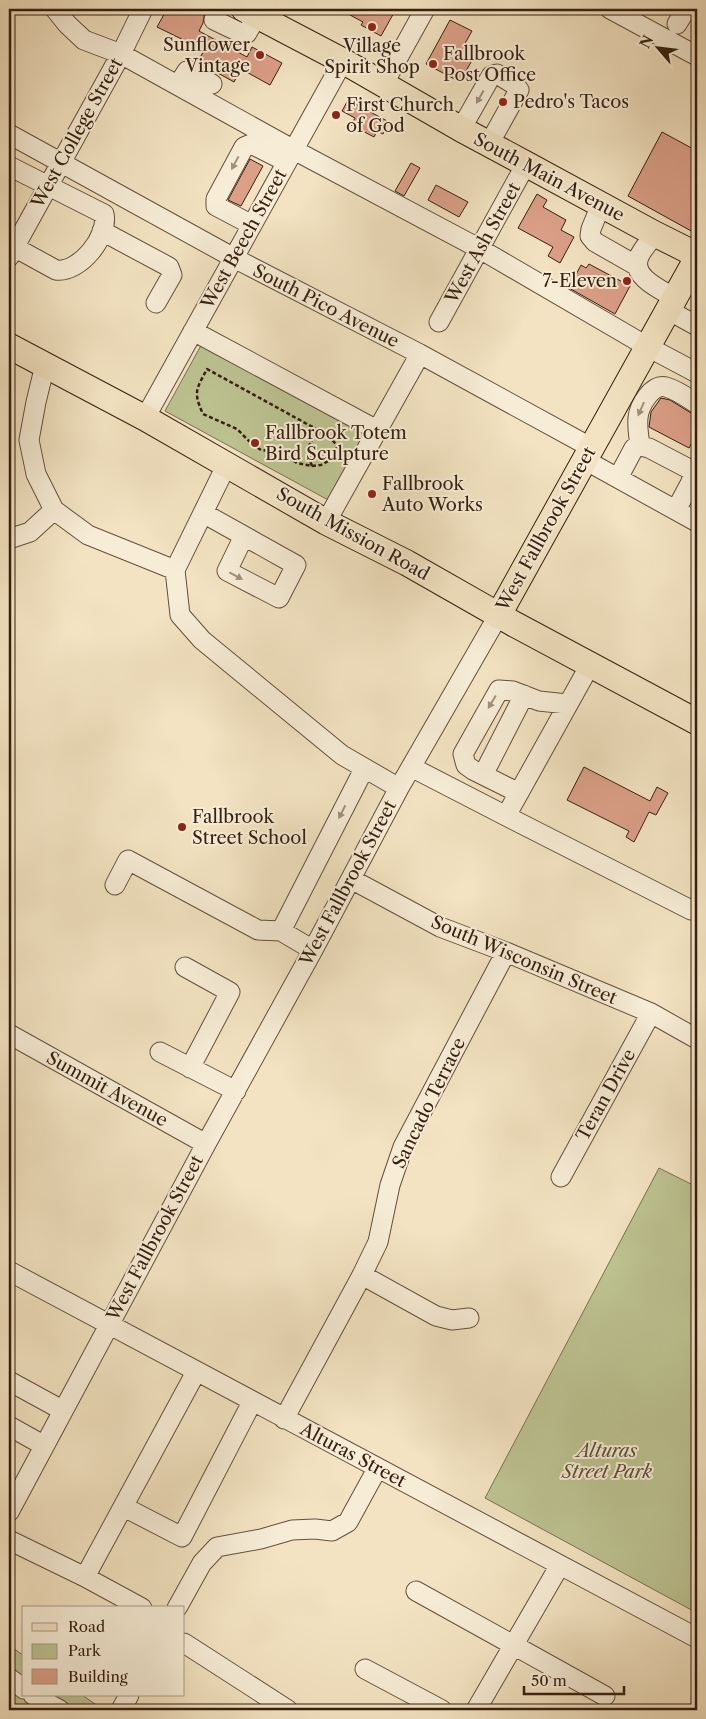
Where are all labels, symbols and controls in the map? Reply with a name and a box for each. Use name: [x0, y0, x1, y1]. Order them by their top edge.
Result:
marker: Village Spirit Shop: [366, 21, 378, 33]
north arrow: [634, 22, 684, 72]
text: N: [636, 32, 657, 51]
place label: Sunflower Vintage: [163, 34, 250, 77]
place label: Village Spirit Shop: [324, 35, 420, 78]
place label: Fallbrook Post Office: [443, 43, 536, 86]
marker: Sunflower Vintage: [254, 49, 266, 61]
street label: West College Street: [26, 54, 128, 213]
marker: Fallbrook Post Office: [427, 58, 439, 70]
one-way arrow: [475, 90, 484, 104]
place label: Pedro's Tacos: [513, 91, 629, 113]
place label: First Church of God: [346, 94, 454, 137]
marker: Pedro's Tacos: [497, 96, 509, 108]
marker: First Church of God: [330, 109, 342, 121]
street label: South Main Avenue: [470, 128, 628, 226]
one-way arrow: [231, 156, 239, 170]
street label: West Beech Street: [196, 165, 292, 314]
street label: West Ash Street: [440, 178, 526, 308]
street label: South Pico Avenue: [249, 260, 403, 352]
place label: 7-Eleven: [542, 270, 617, 292]
marker: 7-Eleven: [621, 275, 633, 287]
one-way arrow: [637, 402, 645, 416]
place label: Fallbrook Totem Bird Sculpture: [265, 422, 407, 465]
marker: Fallbrook Totem Bird Sculpture: [249, 437, 261, 449]
street label: West Fallbrook Street: [491, 442, 601, 616]
place label: Fallbrook Auto Works: [381, 473, 483, 516]
street label: South Mission Road: [273, 483, 433, 585]
marker: Fallbrook Auto Works: [366, 488, 378, 500]
one-way arrow: [229, 571, 243, 580]
one-way arrow: [488, 695, 497, 708]
street label: West Fallbrook Street: [295, 796, 401, 971]
one-way arrow: [338, 805, 346, 819]
place label: Fallbrook Street School: [192, 806, 307, 849]
marker: Fallbrook Street School: [176, 821, 188, 833]
street label: South Wisconsin Street: [428, 911, 621, 1009]
street label: Sancado Terrace: [388, 1034, 470, 1172]
street label: Teran Drive: [572, 1045, 640, 1145]
street label: Summit Avenue: [43, 1047, 171, 1131]
street label: West Fallbrook Street: [102, 1151, 208, 1326]
street label: Alturas Street: [295, 1417, 410, 1492]
park label: Alturas Street Park: [561, 1440, 653, 1483]
legend: [22, 1606, 185, 1696]
text: Road: [68, 1617, 105, 1636]
text: Park: [68, 1641, 102, 1660]
scale bar: [524, 1664, 624, 1696]
text: Building: [68, 1667, 128, 1686]
text: 50 m: [531, 1671, 567, 1690]

